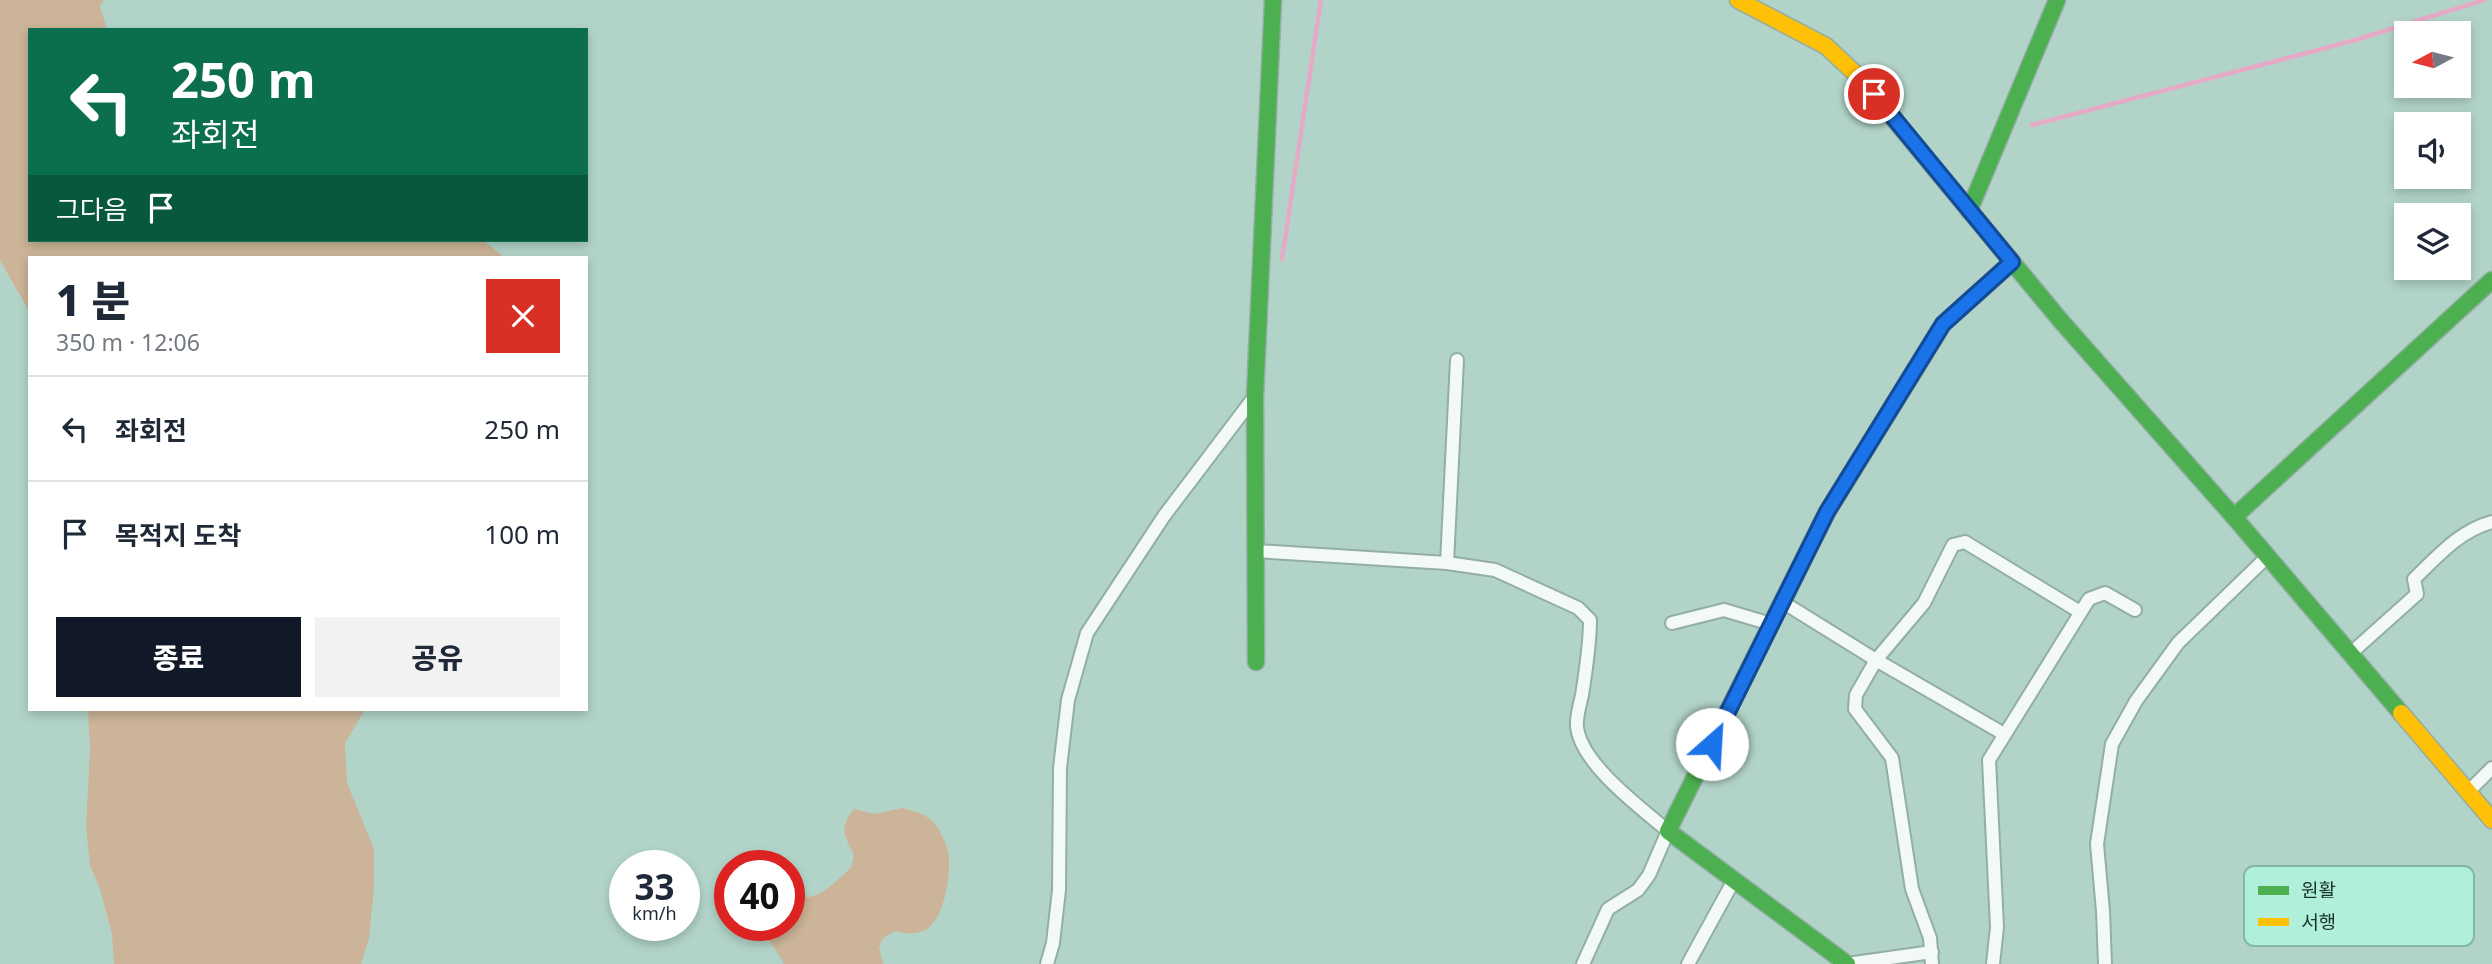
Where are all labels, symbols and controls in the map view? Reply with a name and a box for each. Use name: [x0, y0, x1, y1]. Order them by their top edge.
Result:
north arrow: [2394, 21, 2471, 98]
map controls: [2394, 21, 2471, 280]
text: 250 m: [171, 46, 316, 112]
icon: left: [56, 56, 147, 147]
pin: [1844, 64, 1904, 124]
icon: arrive: [1855, 75, 1893, 113]
text: 좌회전: [171, 112, 259, 155]
button: sound: [2394, 112, 2471, 189]
icon: arrive: [142, 189, 180, 227]
text: 그다음: [56, 191, 128, 227]
button: layers: [2394, 203, 2471, 280]
text: 1 분: [56, 271, 130, 328]
button: close: [486, 279, 560, 353]
text: 350 m · 12:06: [56, 326, 200, 358]
icon: left: [56, 410, 94, 448]
text: 250 m: [484, 411, 560, 447]
text: 좌회전: [115, 412, 187, 448]
icon: arrive: [56, 515, 94, 553]
text: 100 m: [484, 516, 560, 552]
text: 목적지 도착: [115, 517, 241, 553]
button: 종료: [56, 617, 301, 697]
button: 공유: [315, 617, 560, 697]
position arrow: [1675, 707, 1749, 781]
speed limit sign: 40: [714, 850, 805, 941]
text: 33: [634, 863, 675, 910]
legend: [2244, 866, 2474, 946]
text: 원활: [2301, 877, 2336, 903]
text: km/h: [632, 901, 677, 925]
text: 서행: [2301, 909, 2336, 935]

